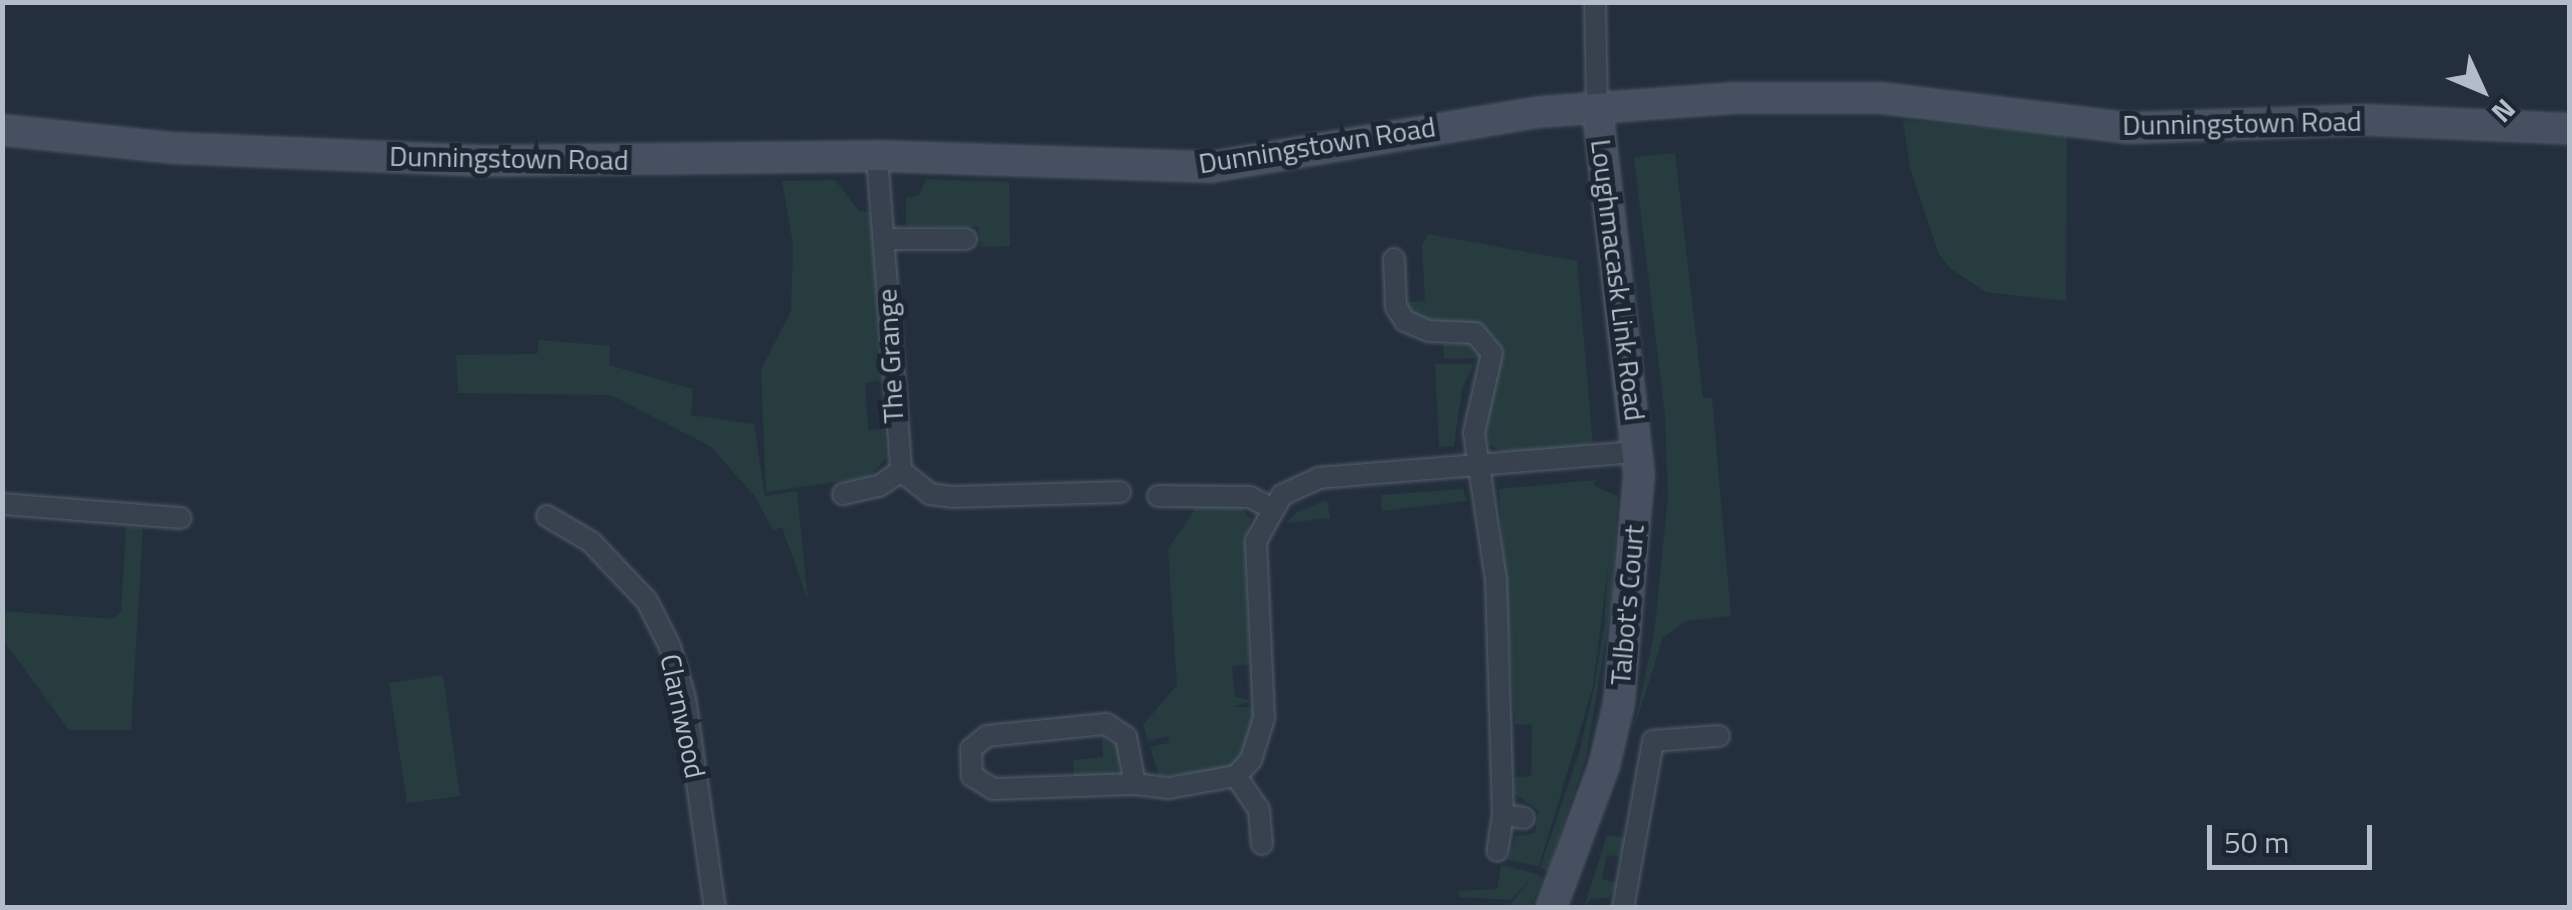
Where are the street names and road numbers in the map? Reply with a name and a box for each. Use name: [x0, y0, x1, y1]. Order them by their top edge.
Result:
street label: Dunningstown Road: [2122, 104, 2362, 142]
street label: Dunningstown Road: [1196, 110, 1438, 180]
street label: Loughmacask Link Road: [1584, 137, 1652, 423]
street label: Dunningstown Road: [389, 139, 629, 177]
street label: The Grange: [870, 288, 910, 424]
street label: Talbot's Court: [1603, 523, 1651, 687]
street label: Clarnwood: [653, 651, 713, 781]

